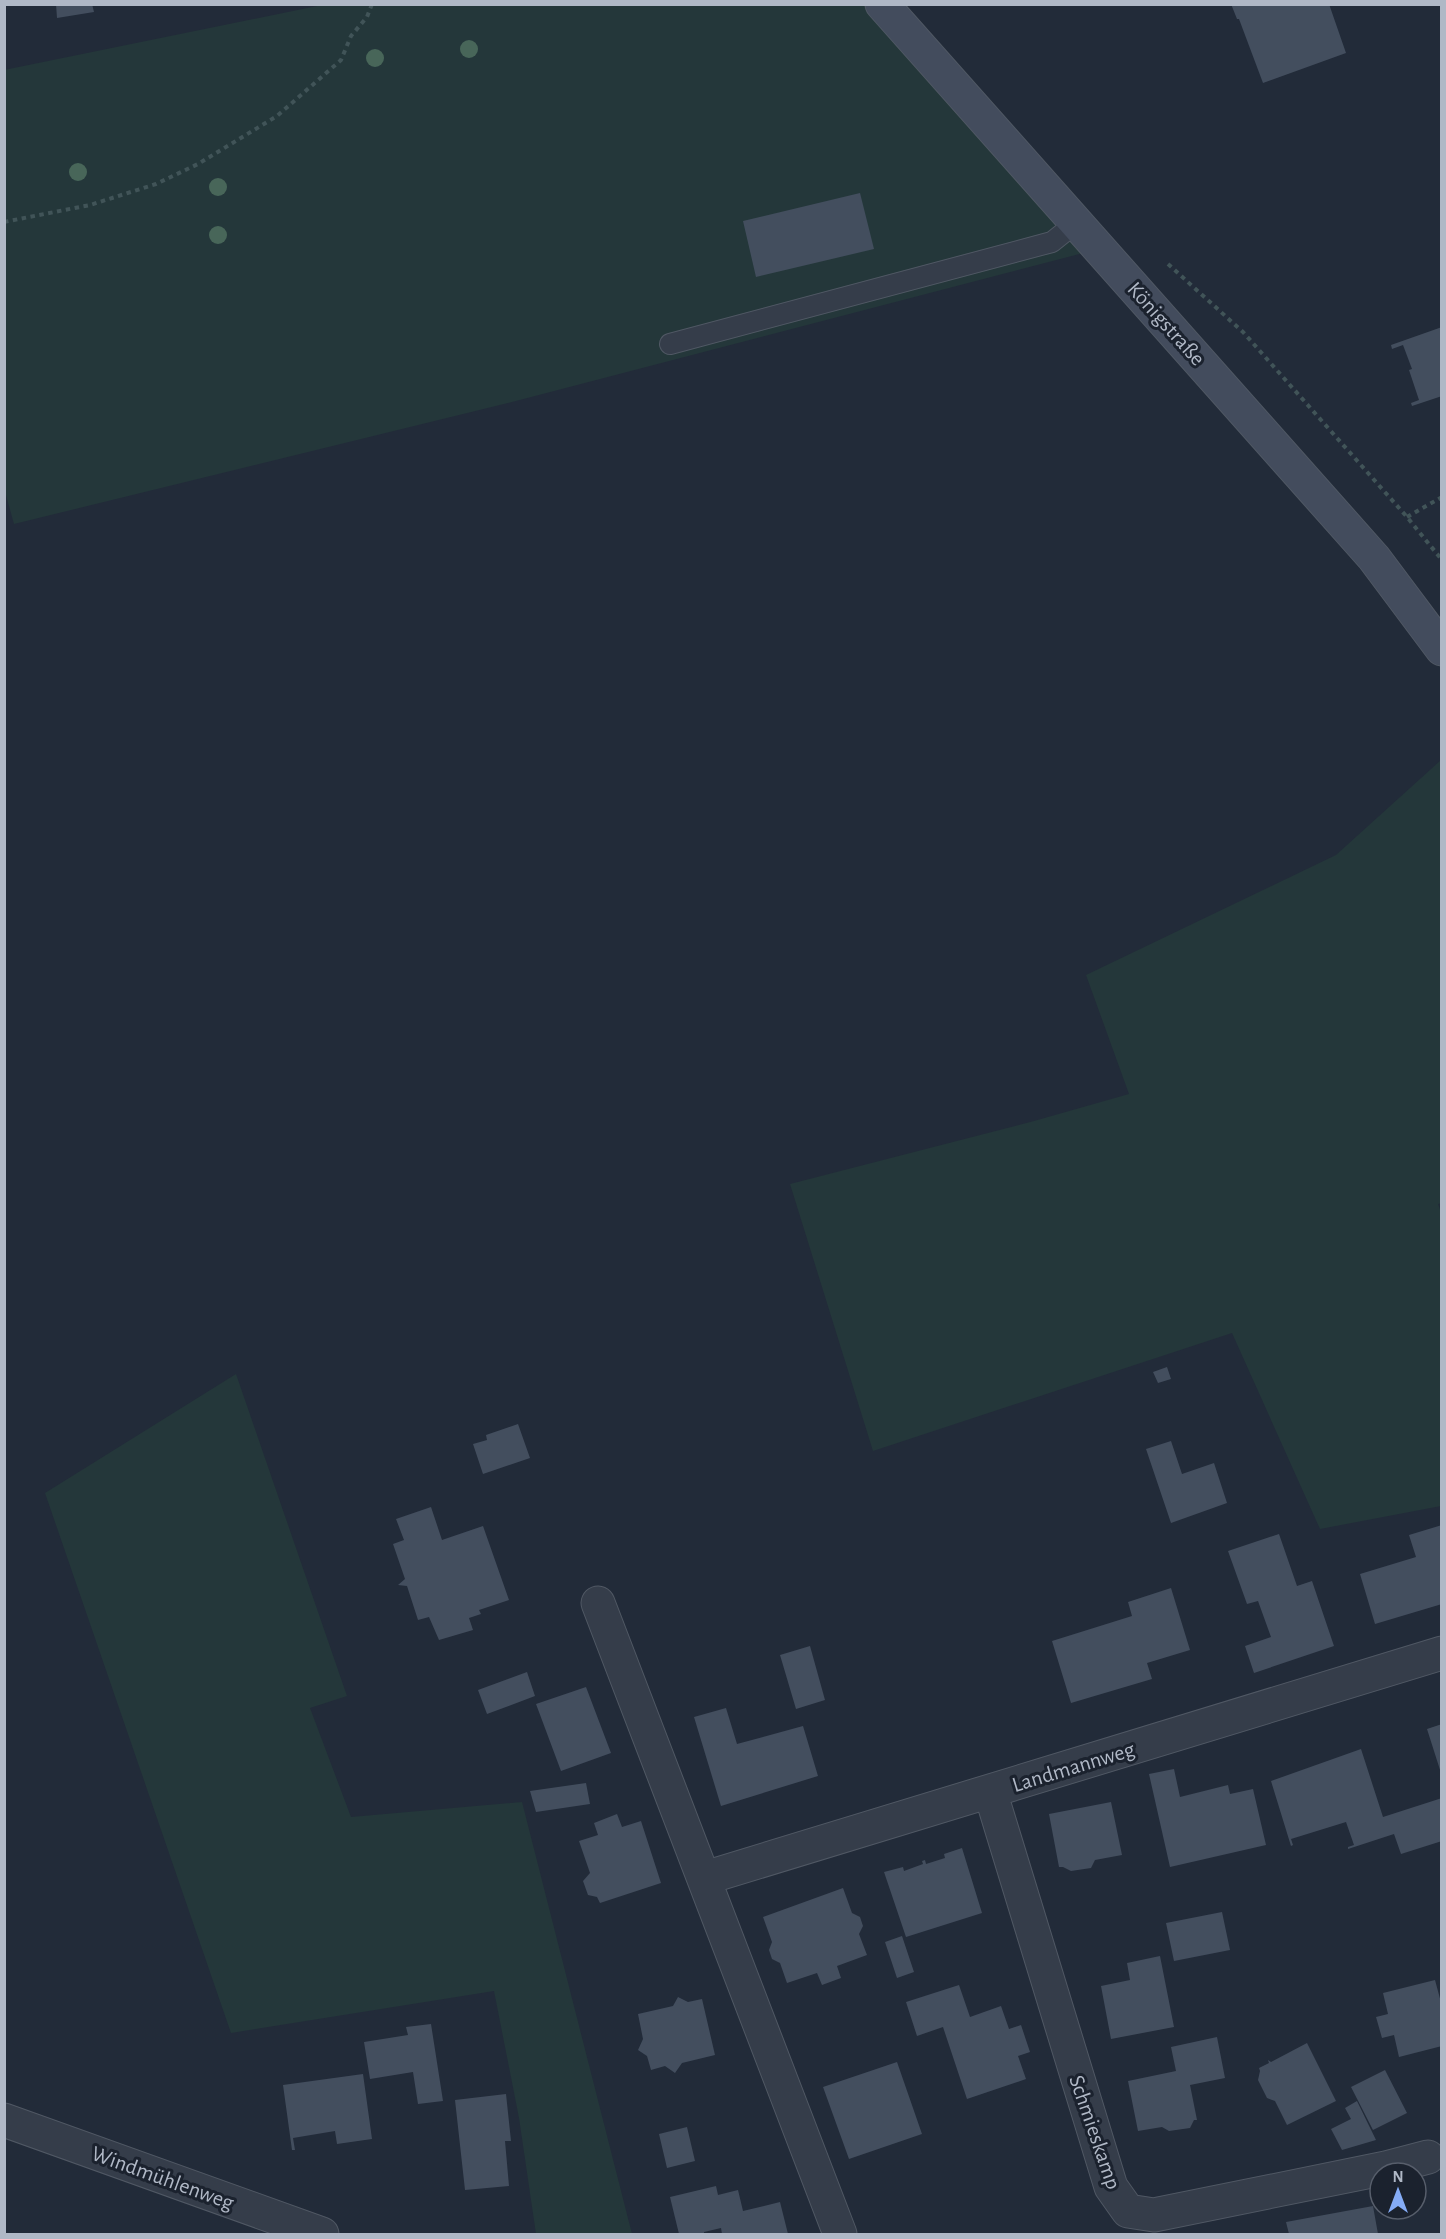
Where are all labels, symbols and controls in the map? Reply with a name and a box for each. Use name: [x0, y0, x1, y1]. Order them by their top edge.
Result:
street label: Königstraße: [1123, 278, 1209, 370]
street label: Landmannweg: [1010, 1738, 1137, 1796]
street label: Schmieskamp: [1065, 2072, 1125, 2192]
street label: Windmühlenweg: [89, 2142, 237, 2214]
north arrow: [1368, 2161, 1428, 2221]
text: N: [1392, 2169, 1404, 2185]

